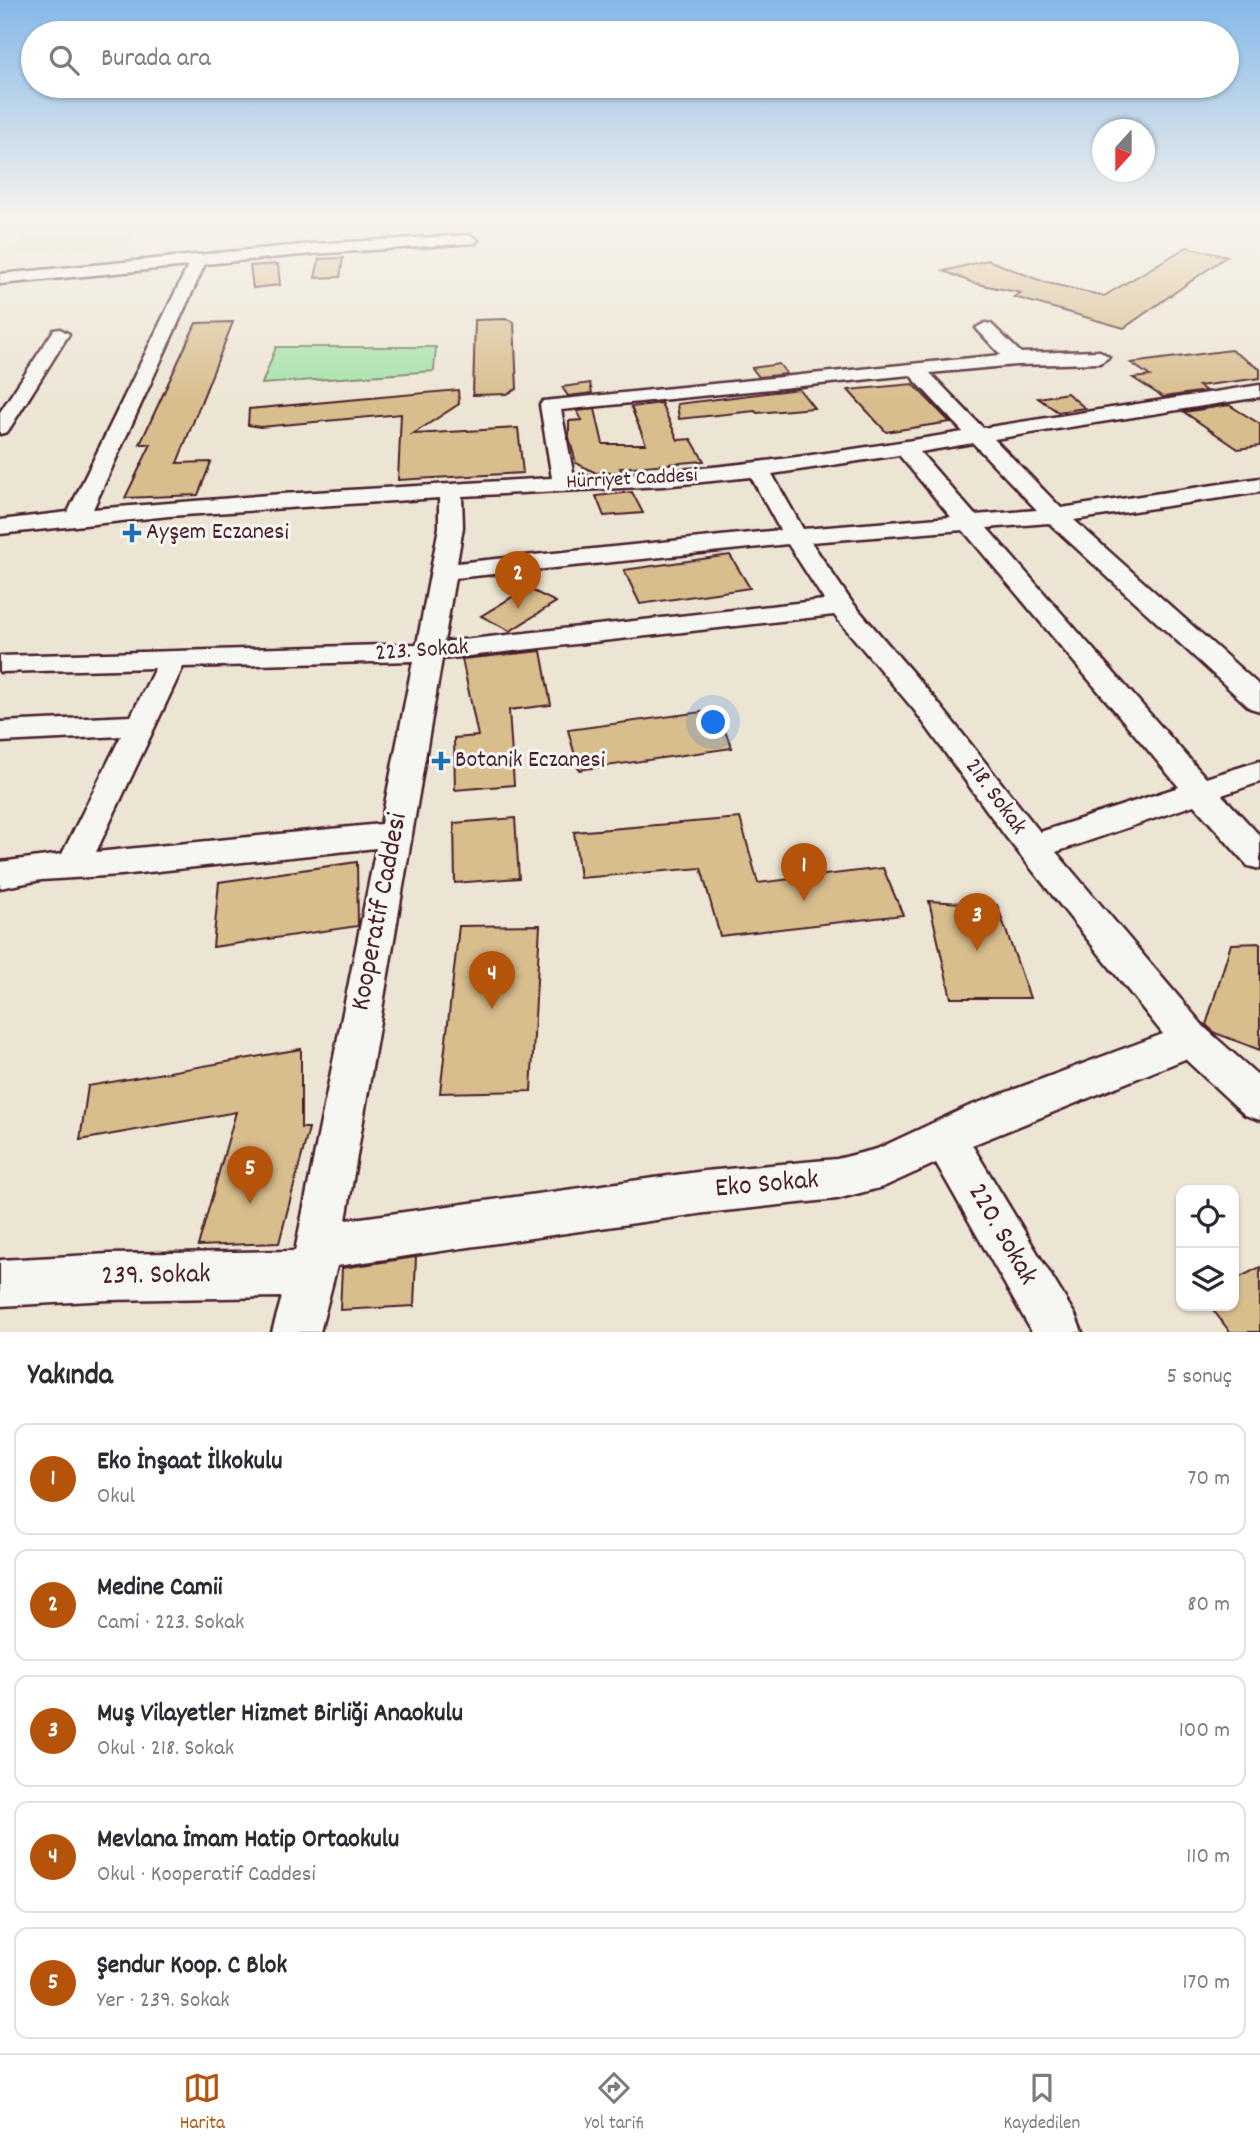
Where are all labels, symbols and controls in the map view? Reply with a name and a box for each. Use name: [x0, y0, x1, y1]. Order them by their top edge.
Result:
search box: [21, 21, 1239, 98]
icon: search: [45, 41, 83, 79]
text: Burada ara: [101, 41, 211, 78]
north arrow: [1092, 119, 1155, 182]
street label: Hürriyet Caddesi: [566, 462, 699, 498]
place label: Ayşem Eczanesi: [146, 516, 289, 550]
marker: Ayşem Eczanesi: [124, 525, 140, 541]
pin: 2: [495, 551, 541, 609]
street label: 223. Sokak: [374, 631, 470, 671]
your location: [696, 705, 730, 739]
place label: Botanik Eczanesi: [455, 744, 605, 778]
street label: 218. Sokak: [956, 752, 1034, 842]
marker: Botanik Eczanesi: [433, 753, 449, 769]
street label: Kooperatif Caddesi: [342, 810, 420, 1014]
pin: 1: [781, 843, 827, 901]
pin: 3: [954, 893, 1000, 951]
pin: 4: [469, 951, 515, 1009]
pin: 5: [227, 1146, 273, 1204]
street label: Eko Sokak: [713, 1162, 821, 1210]
street label: 220. Sokak: [956, 1177, 1046, 1293]
map controls: [1176, 1185, 1239, 1311]
button: locate: [1176, 1185, 1239, 1248]
button: layers: [1176, 1248, 1239, 1311]
street label: 239. Sokak: [101, 1256, 211, 1298]
text: Yakında: [28, 1356, 113, 1399]
text: 5 sonuç: [1166, 1361, 1232, 1394]
text: Eko İnşaat İlkokulu: [97, 1444, 282, 1481]
text: 1: [50, 1463, 56, 1496]
text: 70 m: [1188, 1463, 1230, 1496]
text: Okul: [97, 1481, 135, 1514]
text: Medine Camii: [97, 1570, 222, 1607]
text: 2: [48, 1589, 58, 1622]
text: 80 m: [1187, 1589, 1230, 1622]
text: Cami · 223. Sokak: [97, 1607, 244, 1640]
text: Muş Vilayetler Hizmet Birliği Anaokulu: [97, 1696, 463, 1733]
text: 3: [48, 1715, 58, 1748]
text: 100 m: [1179, 1715, 1230, 1748]
text: Okul · 218. Sokak: [97, 1733, 234, 1766]
text: Mevlana İmam Hatip Ortaokulu: [97, 1822, 399, 1859]
text: 4: [48, 1841, 58, 1874]
text: 110 m: [1186, 1841, 1230, 1874]
text: Okul · Kooperatif Caddesi: [97, 1859, 316, 1892]
text: Şendur Koop. C Blok: [97, 1948, 287, 1985]
text: 5: [48, 1967, 58, 2000]
text: 170 m: [1183, 1967, 1230, 2000]
text: Yer · 239. Sokak: [97, 1985, 230, 2018]
tab: Harita: [180, 2069, 225, 2138]
tab: Yol tarifi: [584, 2069, 644, 2138]
tab: Kaydedilen: [1003, 2069, 1080, 2138]

